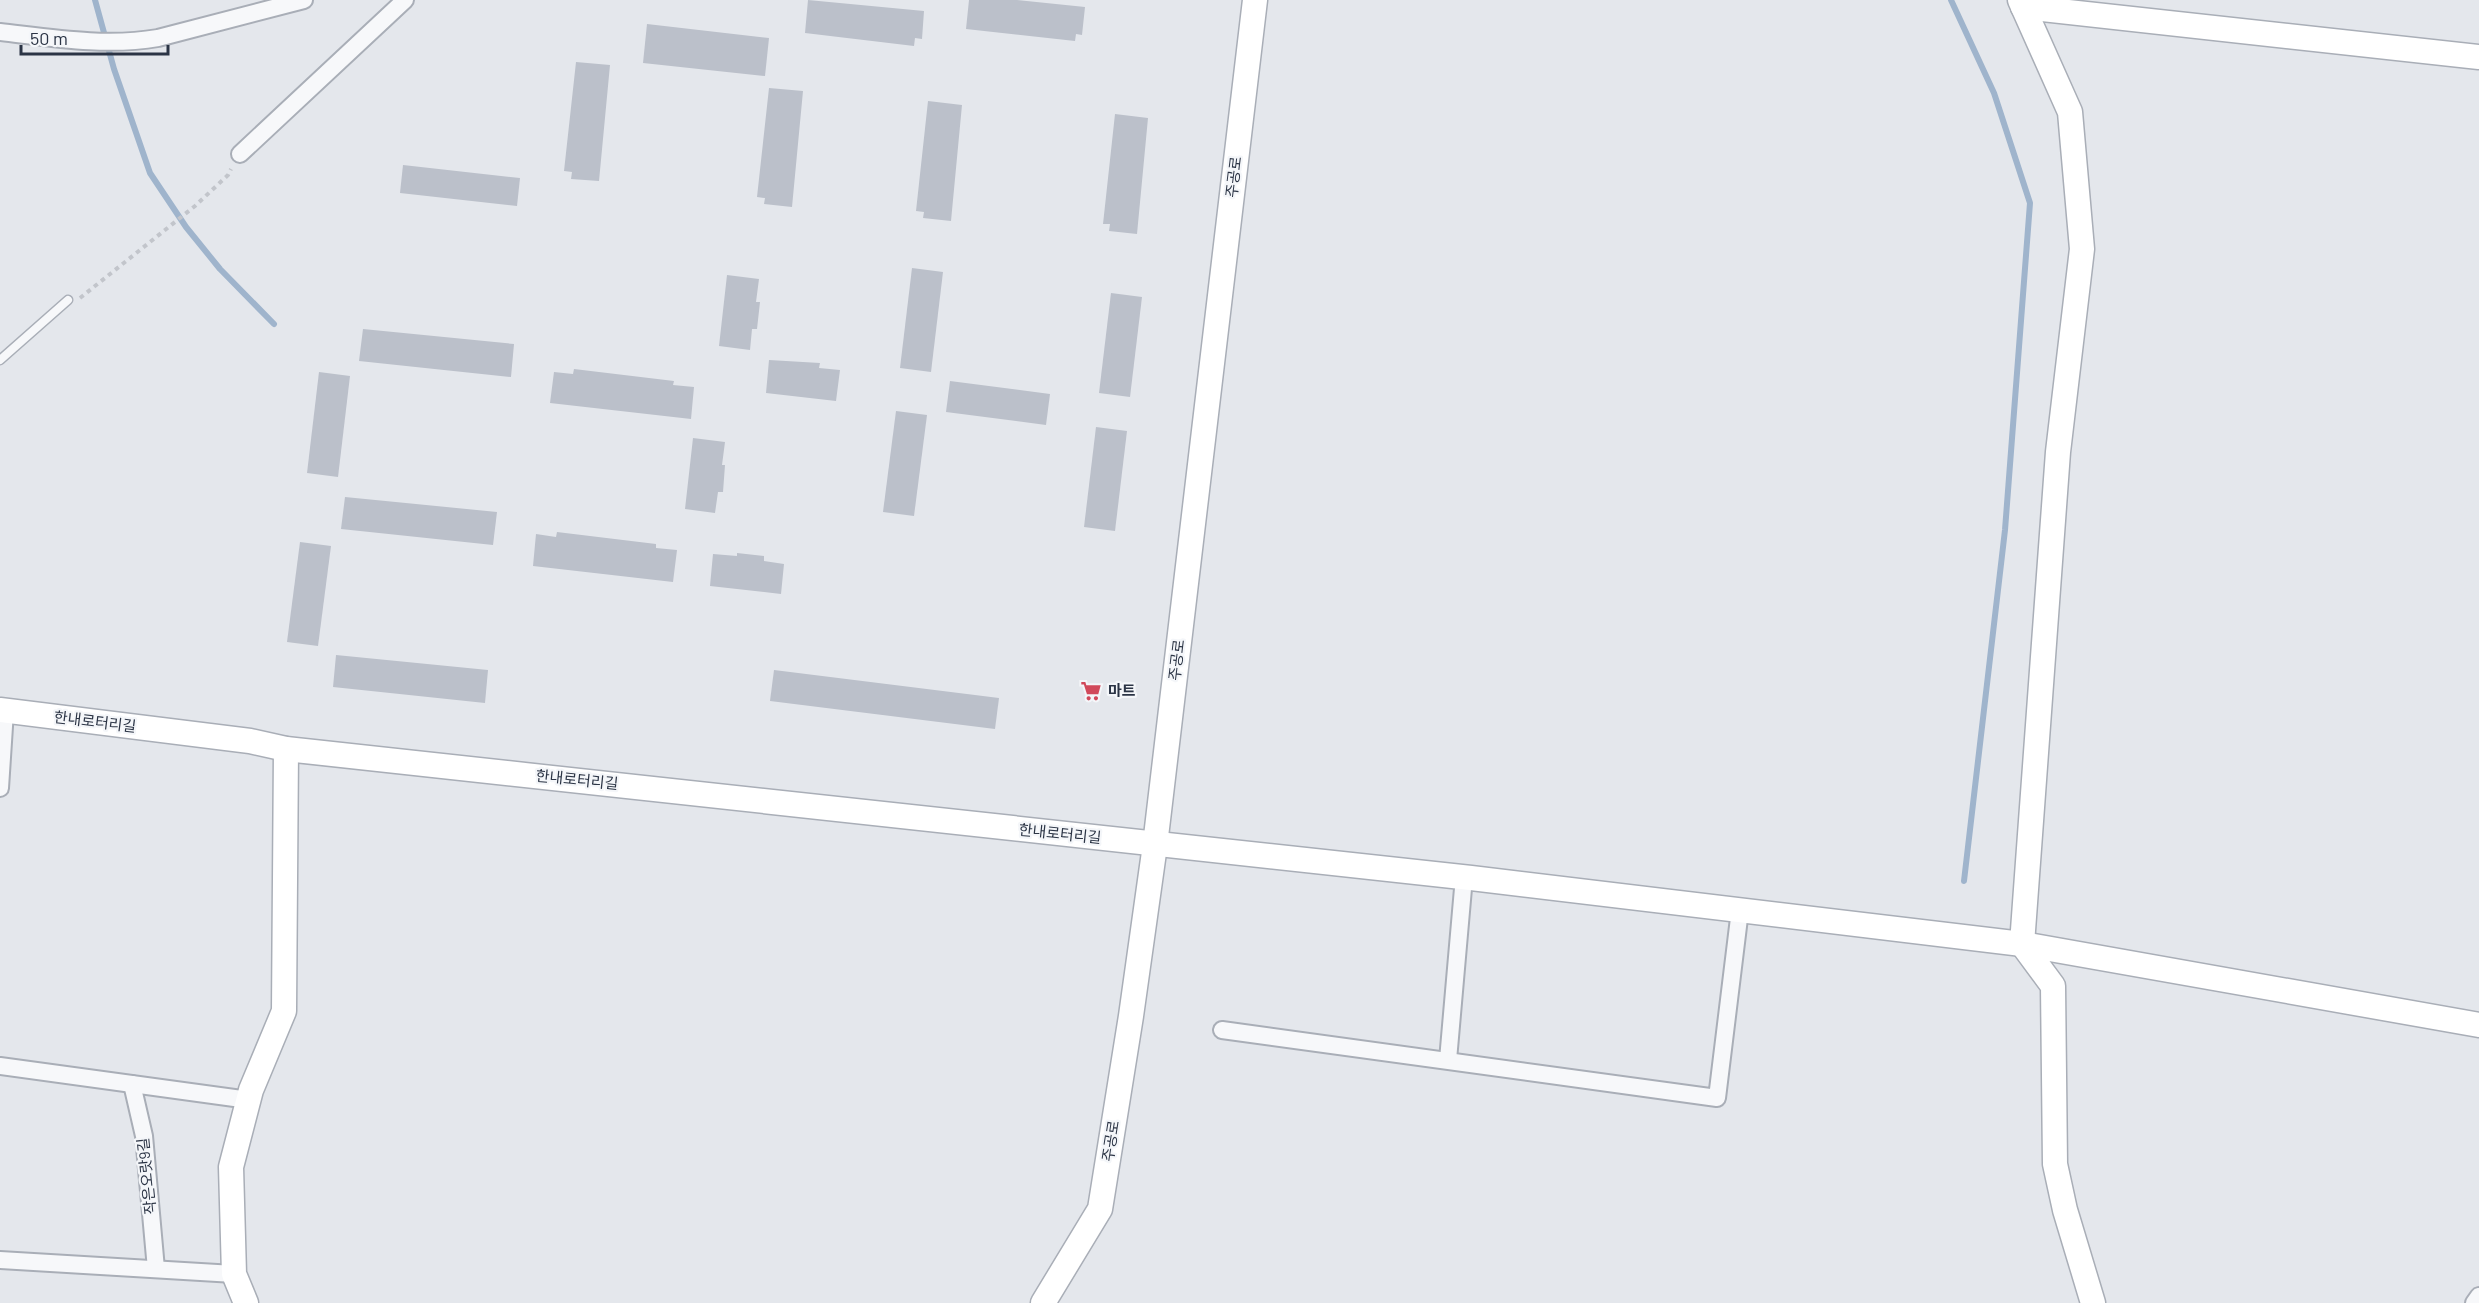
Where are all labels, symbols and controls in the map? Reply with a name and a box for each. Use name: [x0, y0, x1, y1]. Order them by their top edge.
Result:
scale bar: [21, 18, 168, 56]
text: 50 m: [30, 27, 68, 49]
street label: 주공로: [1222, 155, 1244, 199]
street label: 주공로: [1165, 638, 1187, 682]
supermarket icon: 마트: [1079, 679, 1103, 703]
place label: 마트: [1108, 681, 1136, 699]
street label: 한내로터리길: [53, 707, 137, 735]
street label: 한내로터리길: [535, 766, 619, 792]
street label: 한내로터리길: [1018, 820, 1102, 846]
street label: 주공로: [1098, 1119, 1122, 1163]
street label: 작은오랏9길: [133, 1137, 159, 1215]

